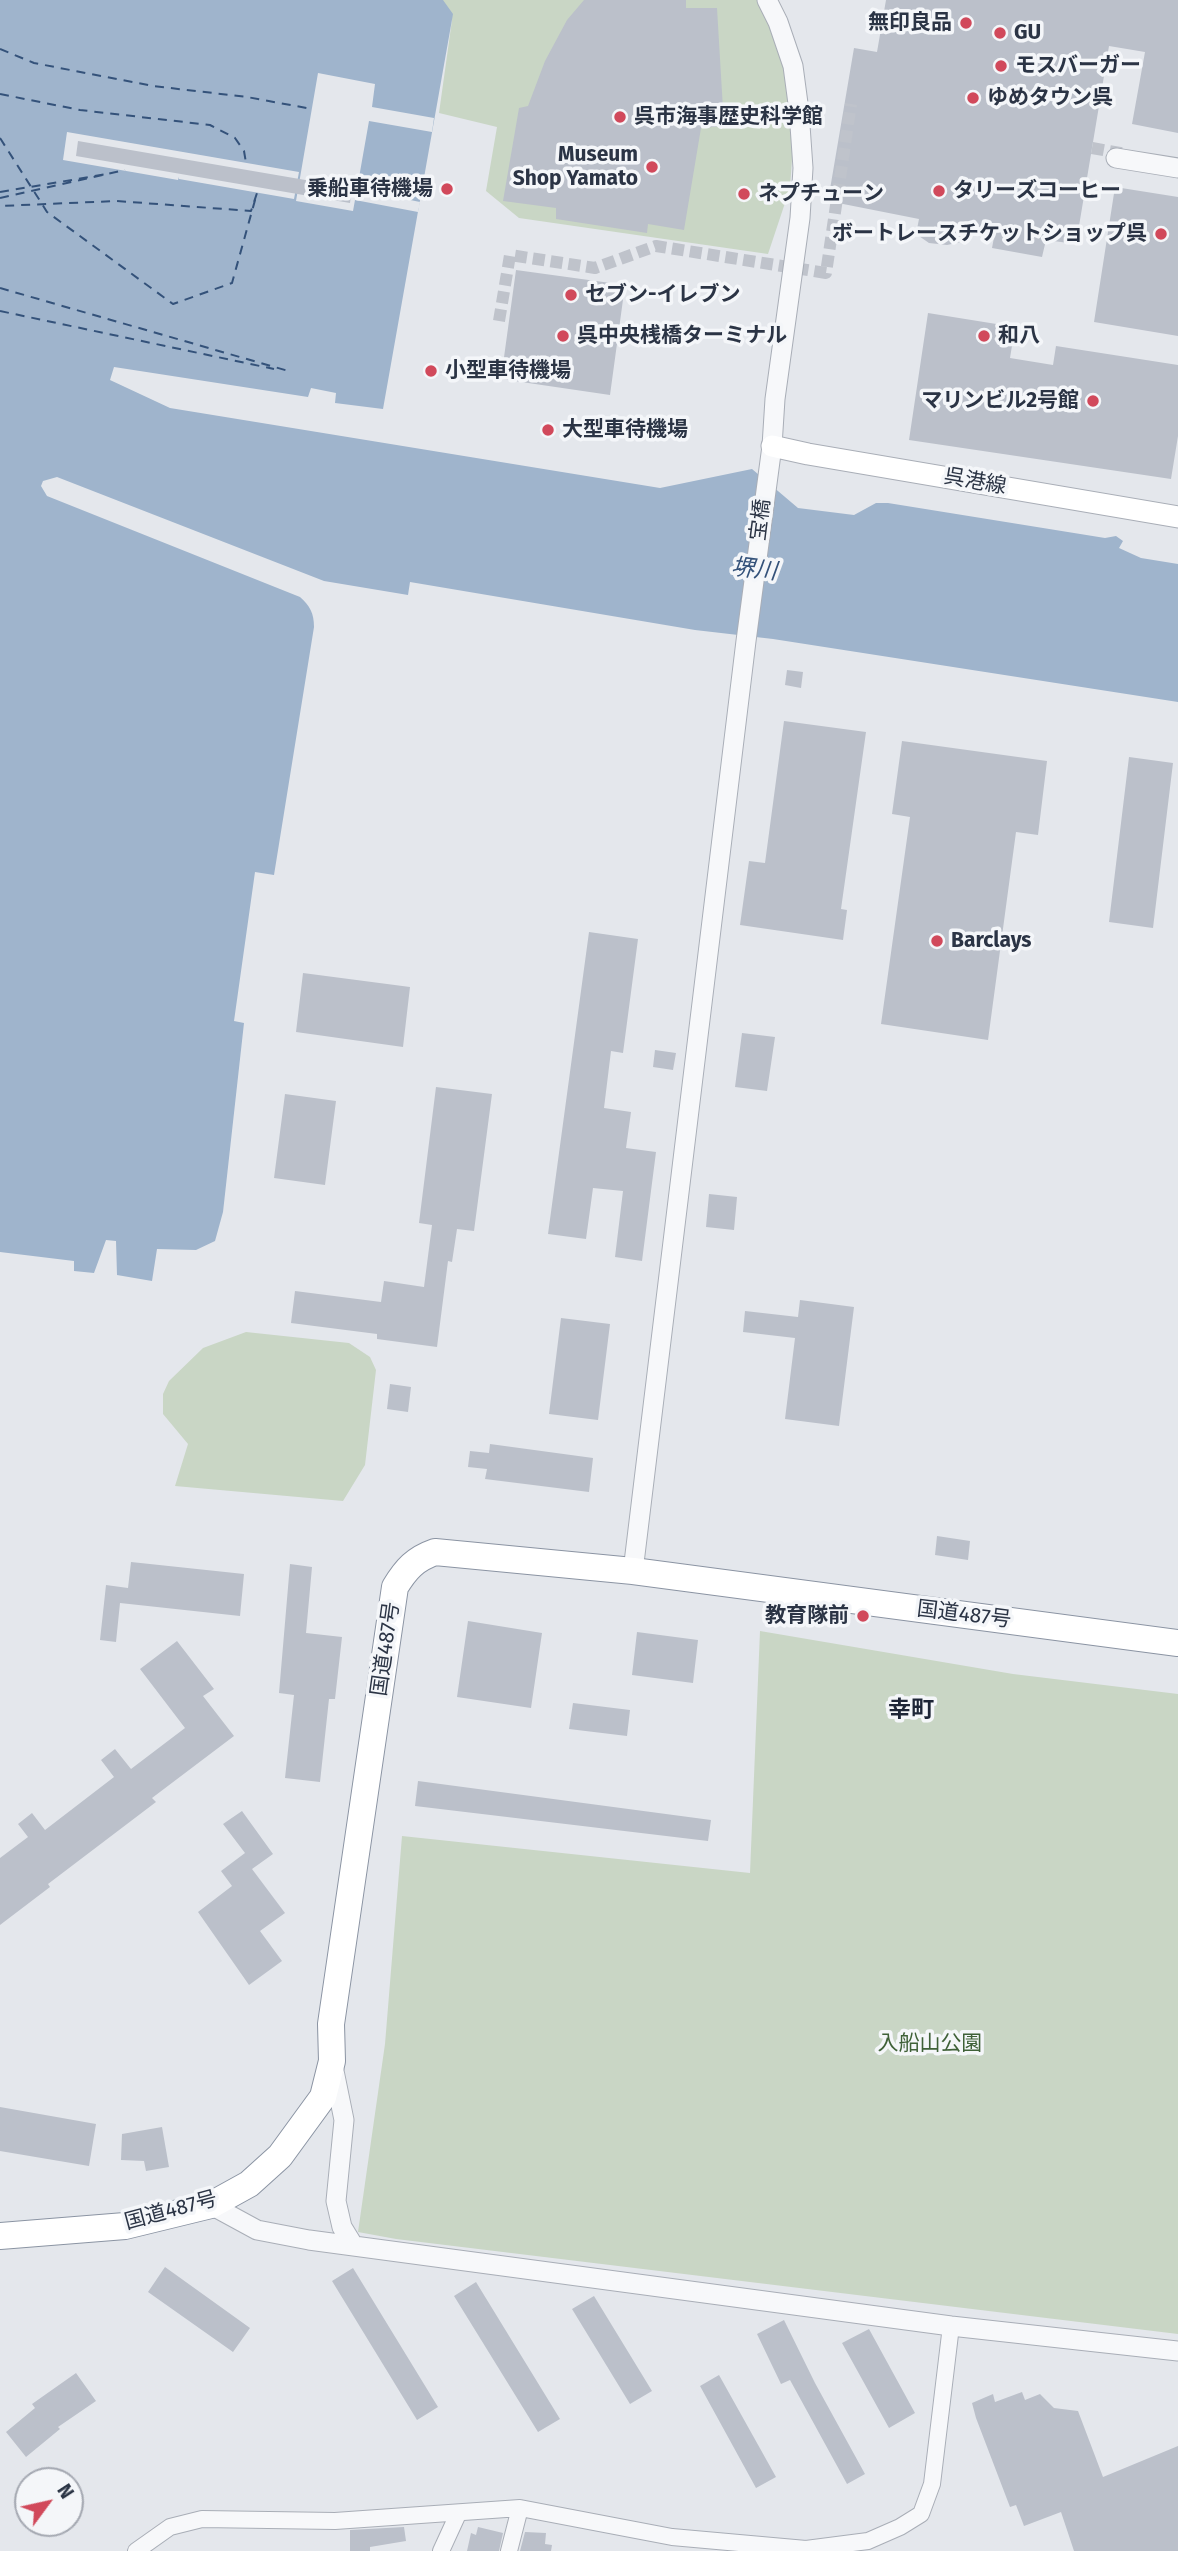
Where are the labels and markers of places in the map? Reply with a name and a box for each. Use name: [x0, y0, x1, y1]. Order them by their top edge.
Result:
place label: 無印良品: [868, 10, 952, 36]
marker: 無印良品: [958, 15, 974, 31]
place label: GU: [1014, 20, 1041, 46]
marker: GU: [992, 25, 1008, 41]
place label: モスバーガー: [1015, 53, 1141, 79]
marker: モスバーガー: [993, 58, 1009, 74]
place label: ゆめタウン呉: [987, 85, 1113, 111]
marker: ゆめタウン呉: [965, 90, 981, 106]
place label: 呉市海事歴史科学館: [634, 104, 823, 130]
marker: 呉市海事歴史科学館: [612, 109, 628, 125]
place label: Museum Shop Yamato: [513, 142, 638, 192]
marker: Museum Shop Yamato: [644, 159, 660, 175]
place label: 乗船車待機場: [307, 176, 433, 202]
place label: タリーズコーヒー: [953, 178, 1121, 204]
marker: 乗船車待機場: [439, 181, 455, 197]
place label: ネプチューン: [758, 181, 884, 207]
marker: タリーズコーヒー: [931, 183, 947, 199]
marker: ネプチューン: [736, 186, 752, 202]
place label: ボートレースチケットショップ呉: [832, 221, 1147, 247]
marker: ボートレースチケットショップ呉: [1153, 226, 1169, 242]
place label: セブン-イレブン: [585, 282, 741, 308]
marker: セブン-イレブン: [563, 287, 579, 303]
place label: 呉中央桟橋ターミナル: [577, 323, 787, 349]
place label: 和八: [998, 323, 1040, 349]
marker: 呉中央桟橋ターミナル: [555, 328, 571, 344]
marker: 和八: [976, 328, 992, 344]
place label: 小型車待機場: [445, 358, 571, 384]
marker: 小型車待機場: [423, 363, 439, 379]
place label: マリンビル2号館: [921, 388, 1079, 414]
marker: マリンビル2号館: [1085, 393, 1101, 409]
place label: 大型車待機場: [562, 417, 688, 443]
marker: 大型車待機場: [540, 422, 556, 438]
place label: Barclays: [951, 928, 1031, 954]
marker: Barclays: [929, 933, 945, 949]
place label: 教育隊前: [765, 1603, 849, 1629]
marker: 教育隊前: [855, 1608, 871, 1624]

